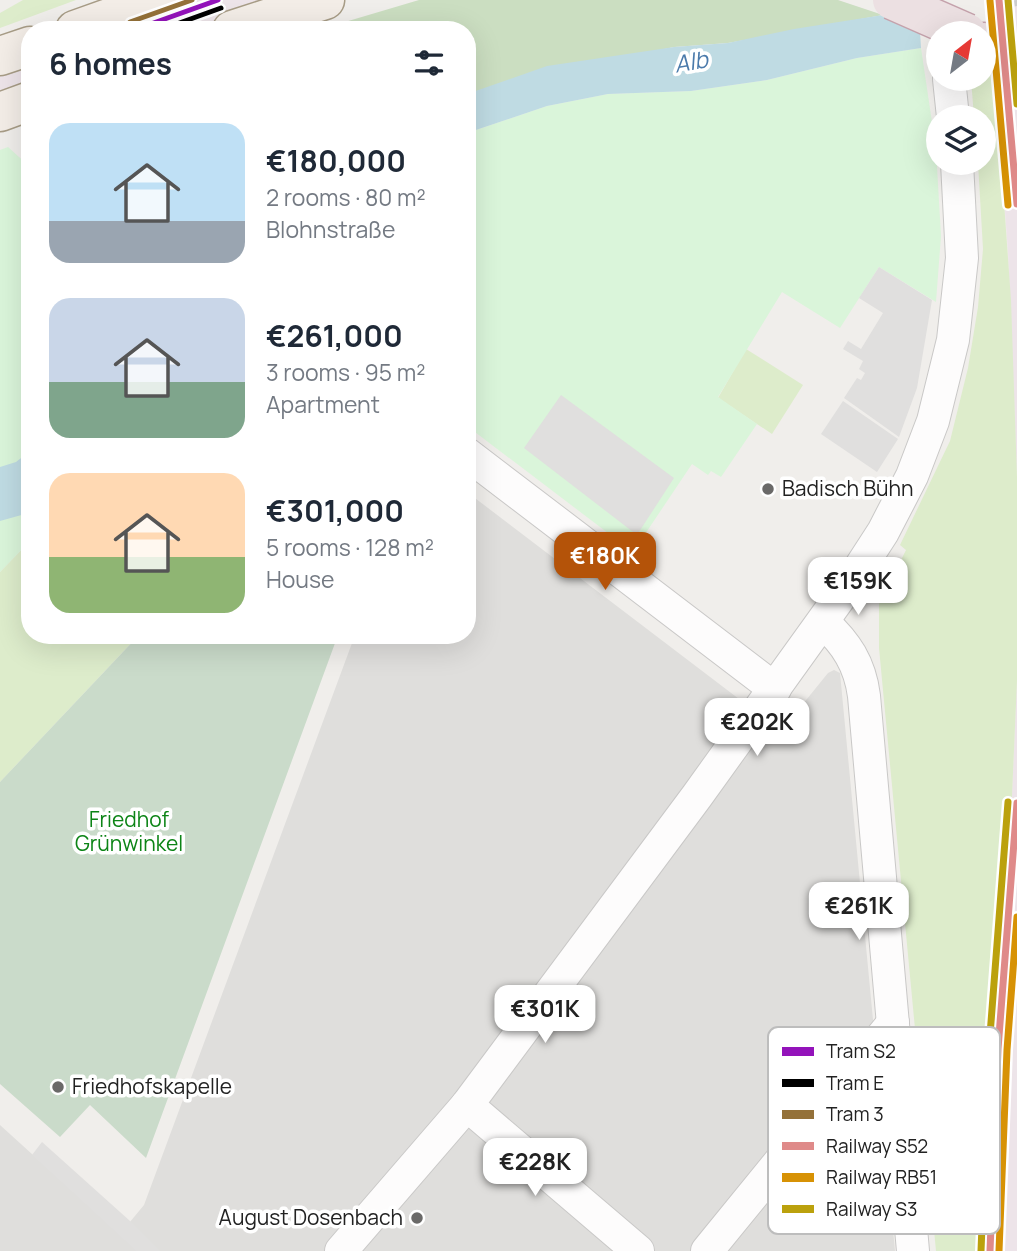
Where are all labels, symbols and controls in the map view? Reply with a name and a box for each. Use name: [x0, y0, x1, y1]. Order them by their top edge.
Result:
north arrow: [926, 21, 996, 91]
map controls: [926, 21, 996, 175]
water label: Alb: [672, 42, 711, 80]
text: 6 homes: [49, 43, 172, 84]
icon: filters: [410, 44, 448, 82]
button: layers: [926, 105, 996, 175]
text: €180,000: [266, 140, 406, 181]
icon: home: [105, 151, 189, 235]
text: 2 rooms · 80 m²: [266, 181, 426, 213]
text: Blohnstraße: [266, 213, 396, 245]
text: €261,000: [266, 315, 403, 356]
icon: home: [105, 326, 189, 410]
text: 3 rooms · 95 m²: [266, 356, 425, 388]
text: Apartment: [266, 388, 380, 420]
place label: Badisch Bühn: [782, 474, 914, 502]
marker: Badisch Bühn: [760, 481, 776, 497]
text: €301,000: [266, 490, 404, 531]
icon: home: [105, 501, 189, 585]
text: 5 rooms · 128 m²: [266, 531, 434, 563]
pin: €180K: [556, 532, 654, 592]
text: €180K: [570, 539, 640, 571]
pin: €159K: [809, 558, 907, 617]
text: House: [266, 563, 335, 595]
text: €159K: [824, 564, 892, 596]
pin: €202K: [708, 698, 806, 758]
text: €202K: [720, 705, 794, 737]
park label: Friedhof Grünwinkel: [75, 805, 183, 857]
pin: €261K: [810, 883, 908, 942]
text: €261K: [825, 889, 893, 921]
pin: €301K: [496, 986, 594, 1045]
text: €301K: [510, 992, 580, 1024]
legend: [768, 1027, 1000, 1234]
text: Tram S2: [826, 1038, 896, 1064]
text: Tram E: [826, 1070, 884, 1096]
place label: Friedhofskapelle: [72, 1072, 232, 1100]
marker: Friedhofskapelle: [50, 1079, 66, 1095]
text: Tram 3: [826, 1101, 884, 1127]
text: Railway S52: [826, 1133, 928, 1159]
pin: €228K: [486, 1138, 584, 1198]
text: €228K: [499, 1145, 571, 1177]
text: Railway RB51: [826, 1164, 937, 1190]
text: Railway S3: [826, 1196, 917, 1222]
place label: August Dosenbach: [219, 1203, 403, 1231]
marker: August Dosenbach: [409, 1210, 425, 1226]

